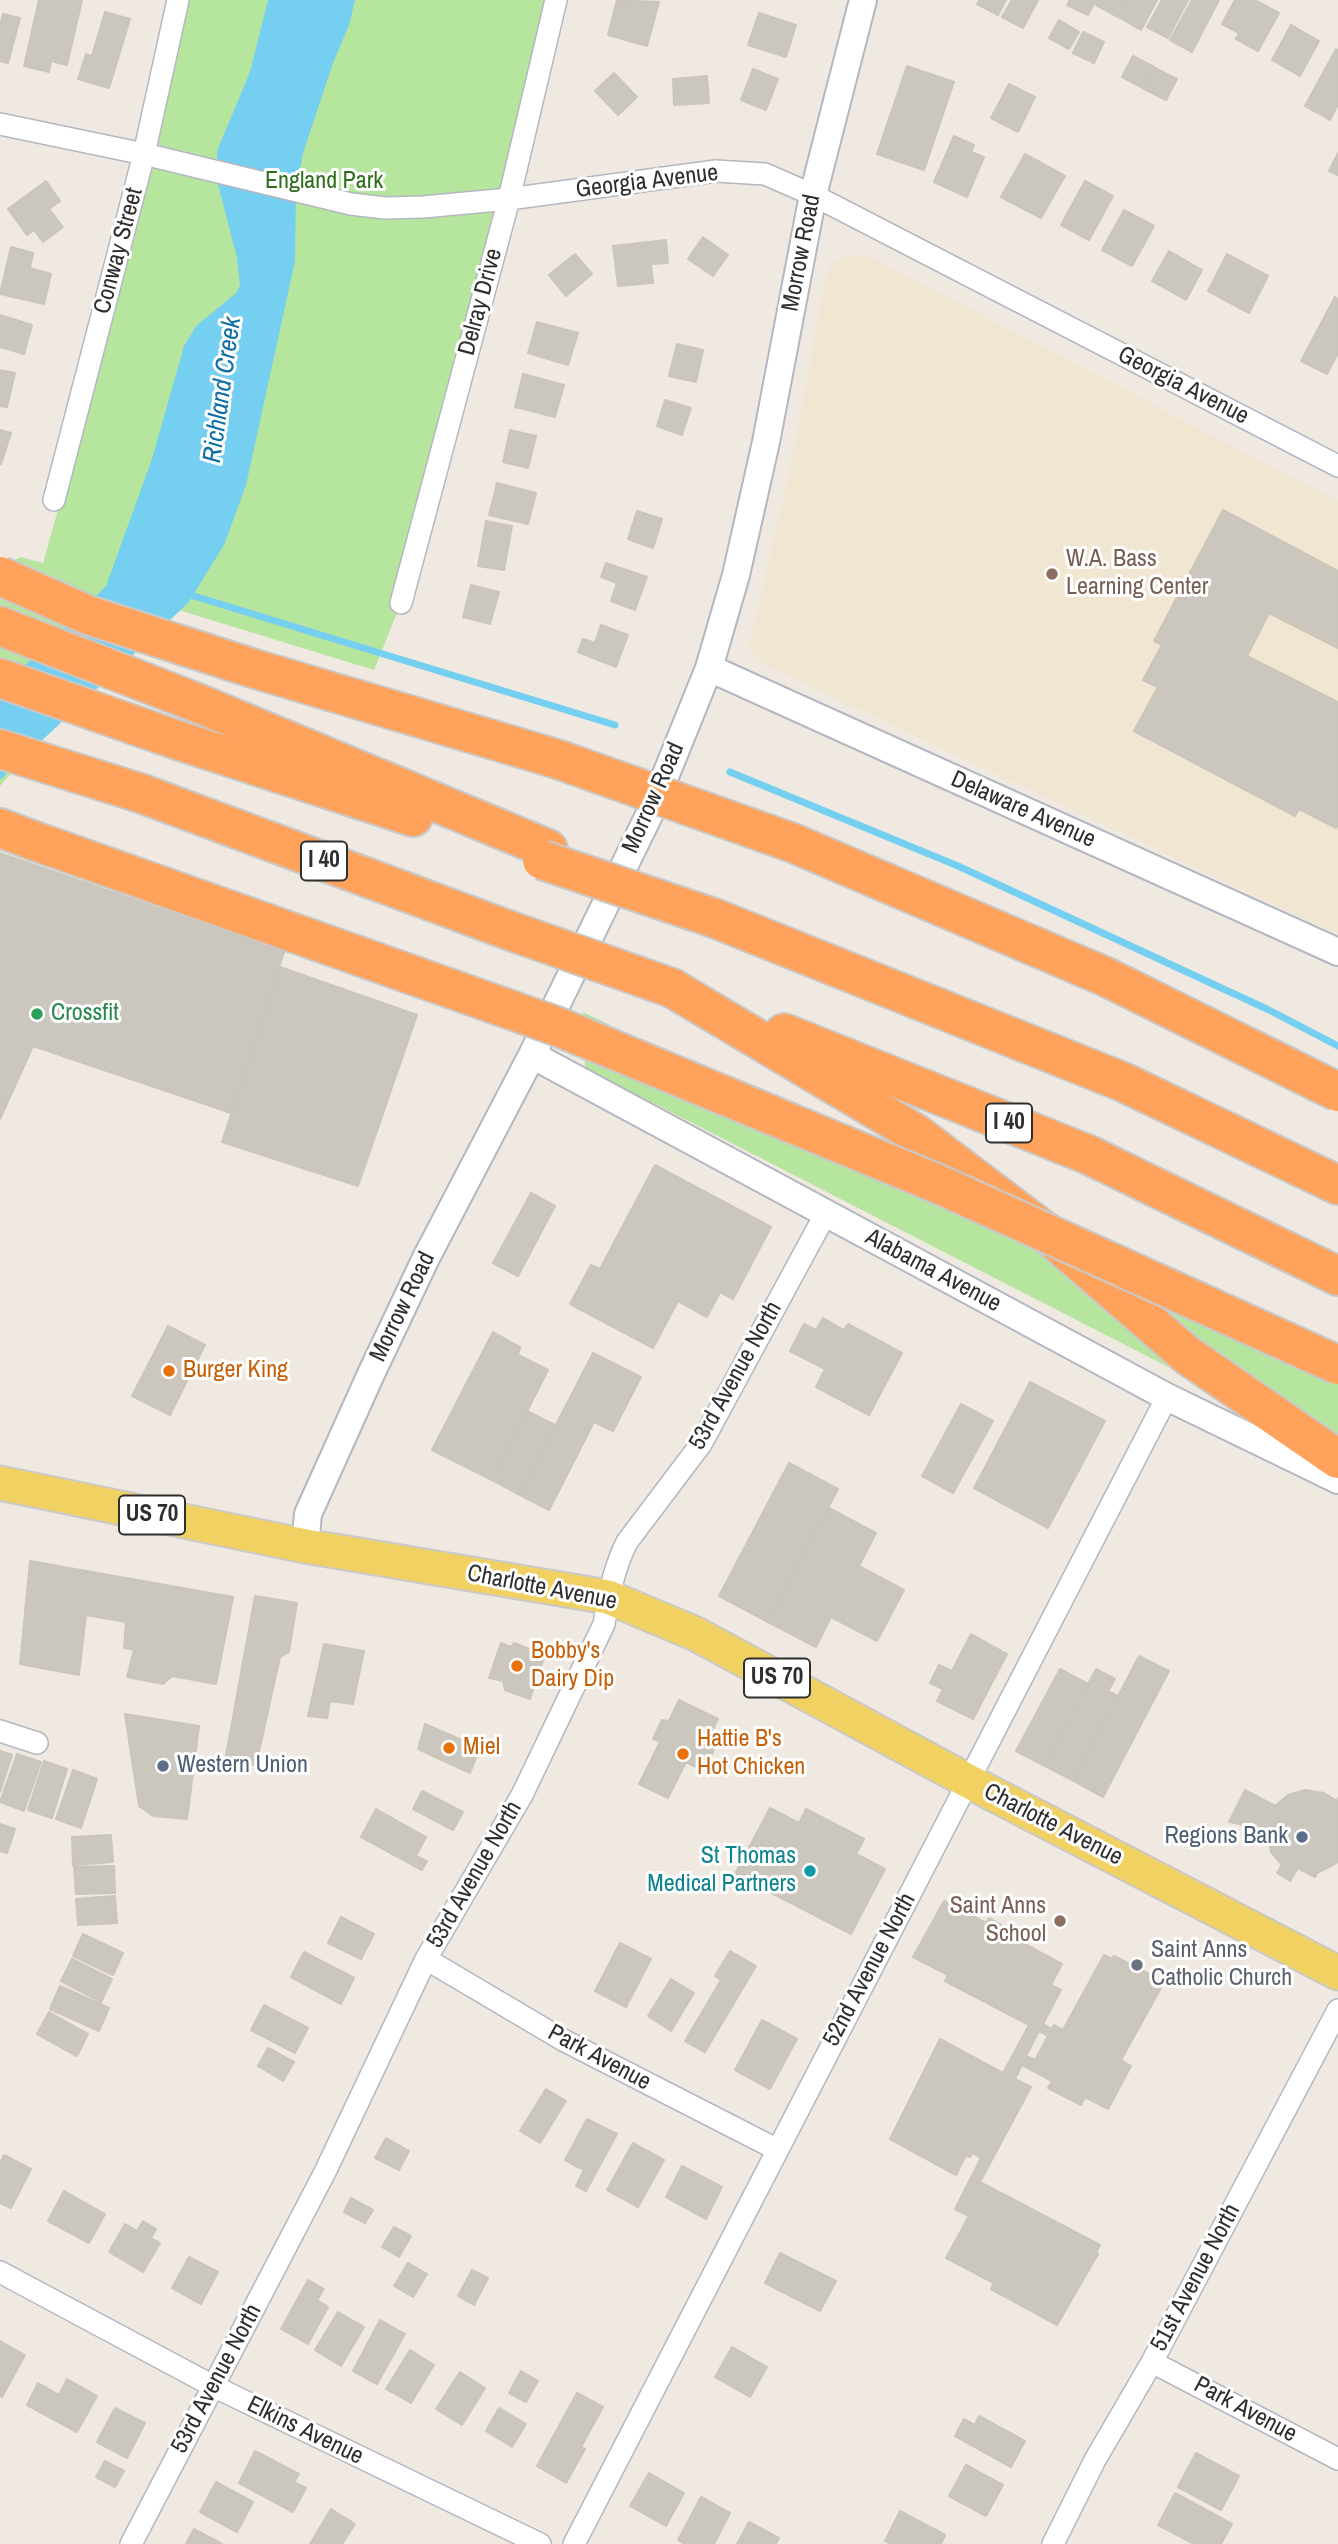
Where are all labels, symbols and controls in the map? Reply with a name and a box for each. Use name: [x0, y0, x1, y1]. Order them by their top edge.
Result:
street label: Georgia Avenue: [574, 159, 720, 205]
park label: England Park: [265, 168, 383, 196]
street label: Conway Street: [88, 185, 150, 317]
street label: Morrow Road: [777, 192, 827, 314]
street label: Delray Drive: [453, 245, 509, 359]
water label: Richland Creek: [197, 315, 249, 465]
street label: Georgia Avenue: [1113, 341, 1253, 431]
place label: W.A. Bass Learning Center: [1066, 546, 1208, 602]
marker: W.A. Bass Learning Center: [1044, 566, 1060, 582]
street label: Morrow Road: [617, 738, 691, 858]
street label: Delaware Avenue: [946, 765, 1100, 855]
road number: I 40: [301, 842, 347, 880]
place label: Crossfit: [51, 1000, 119, 1028]
marker: Crossfit: [29, 1006, 45, 1022]
road number: I 40: [986, 1104, 1032, 1142]
street label: Alabama Avenue: [860, 1223, 1006, 1319]
street label: Morrow Road: [364, 1248, 442, 1366]
street label: 53rd Avenue North: [683, 1297, 789, 1455]
place label: Burger King: [183, 1357, 288, 1385]
marker: Burger King: [161, 1363, 177, 1379]
road number: US 70: [119, 1496, 185, 1534]
street label: Charlotte Avenue: [465, 1559, 619, 1617]
place label: Bobby's Dairy Dip: [531, 1638, 614, 1694]
marker: Bobby's Dairy Dip: [509, 1658, 525, 1674]
road number: US 70: [744, 1658, 810, 1698]
place label: Hattie B's Hot Chicken: [697, 1726, 805, 1782]
place label: Miel: [463, 1734, 500, 1762]
marker: Miel: [441, 1740, 457, 1756]
marker: Hattie B's Hot Chicken: [675, 1746, 691, 1762]
place label: Western Union: [177, 1752, 308, 1780]
marker: Western Union: [155, 1758, 171, 1774]
street label: Charlotte Avenue: [979, 1778, 1127, 1872]
street label: 53rd Avenue North: [421, 1796, 529, 1954]
place label: Regions Bank: [1164, 1823, 1288, 1851]
marker: Regions Bank: [1294, 1829, 1310, 1845]
place label: St Thomas Medical Partners: [647, 1843, 796, 1899]
marker: St Thomas Medical Partners: [802, 1863, 818, 1879]
street label: 52nd Avenue North: [818, 1889, 922, 2051]
place label: Saint Anns School: [950, 1893, 1046, 1949]
marker: Saint Anns School: [1052, 1913, 1068, 1929]
place label: Saint Anns Catholic Church: [1151, 1937, 1292, 1993]
marker: Saint Anns Catholic Church: [1129, 1957, 1145, 1973]
street label: Park Avenue: [543, 2019, 655, 2097]
street label: 51st Avenue North: [1145, 2199, 1247, 2357]
street label: 53rd Avenue North: [166, 2299, 268, 2459]
street label: Park Avenue: [1189, 2371, 1301, 2449]
street label: Elkins Avenue: [242, 2391, 368, 2471]

